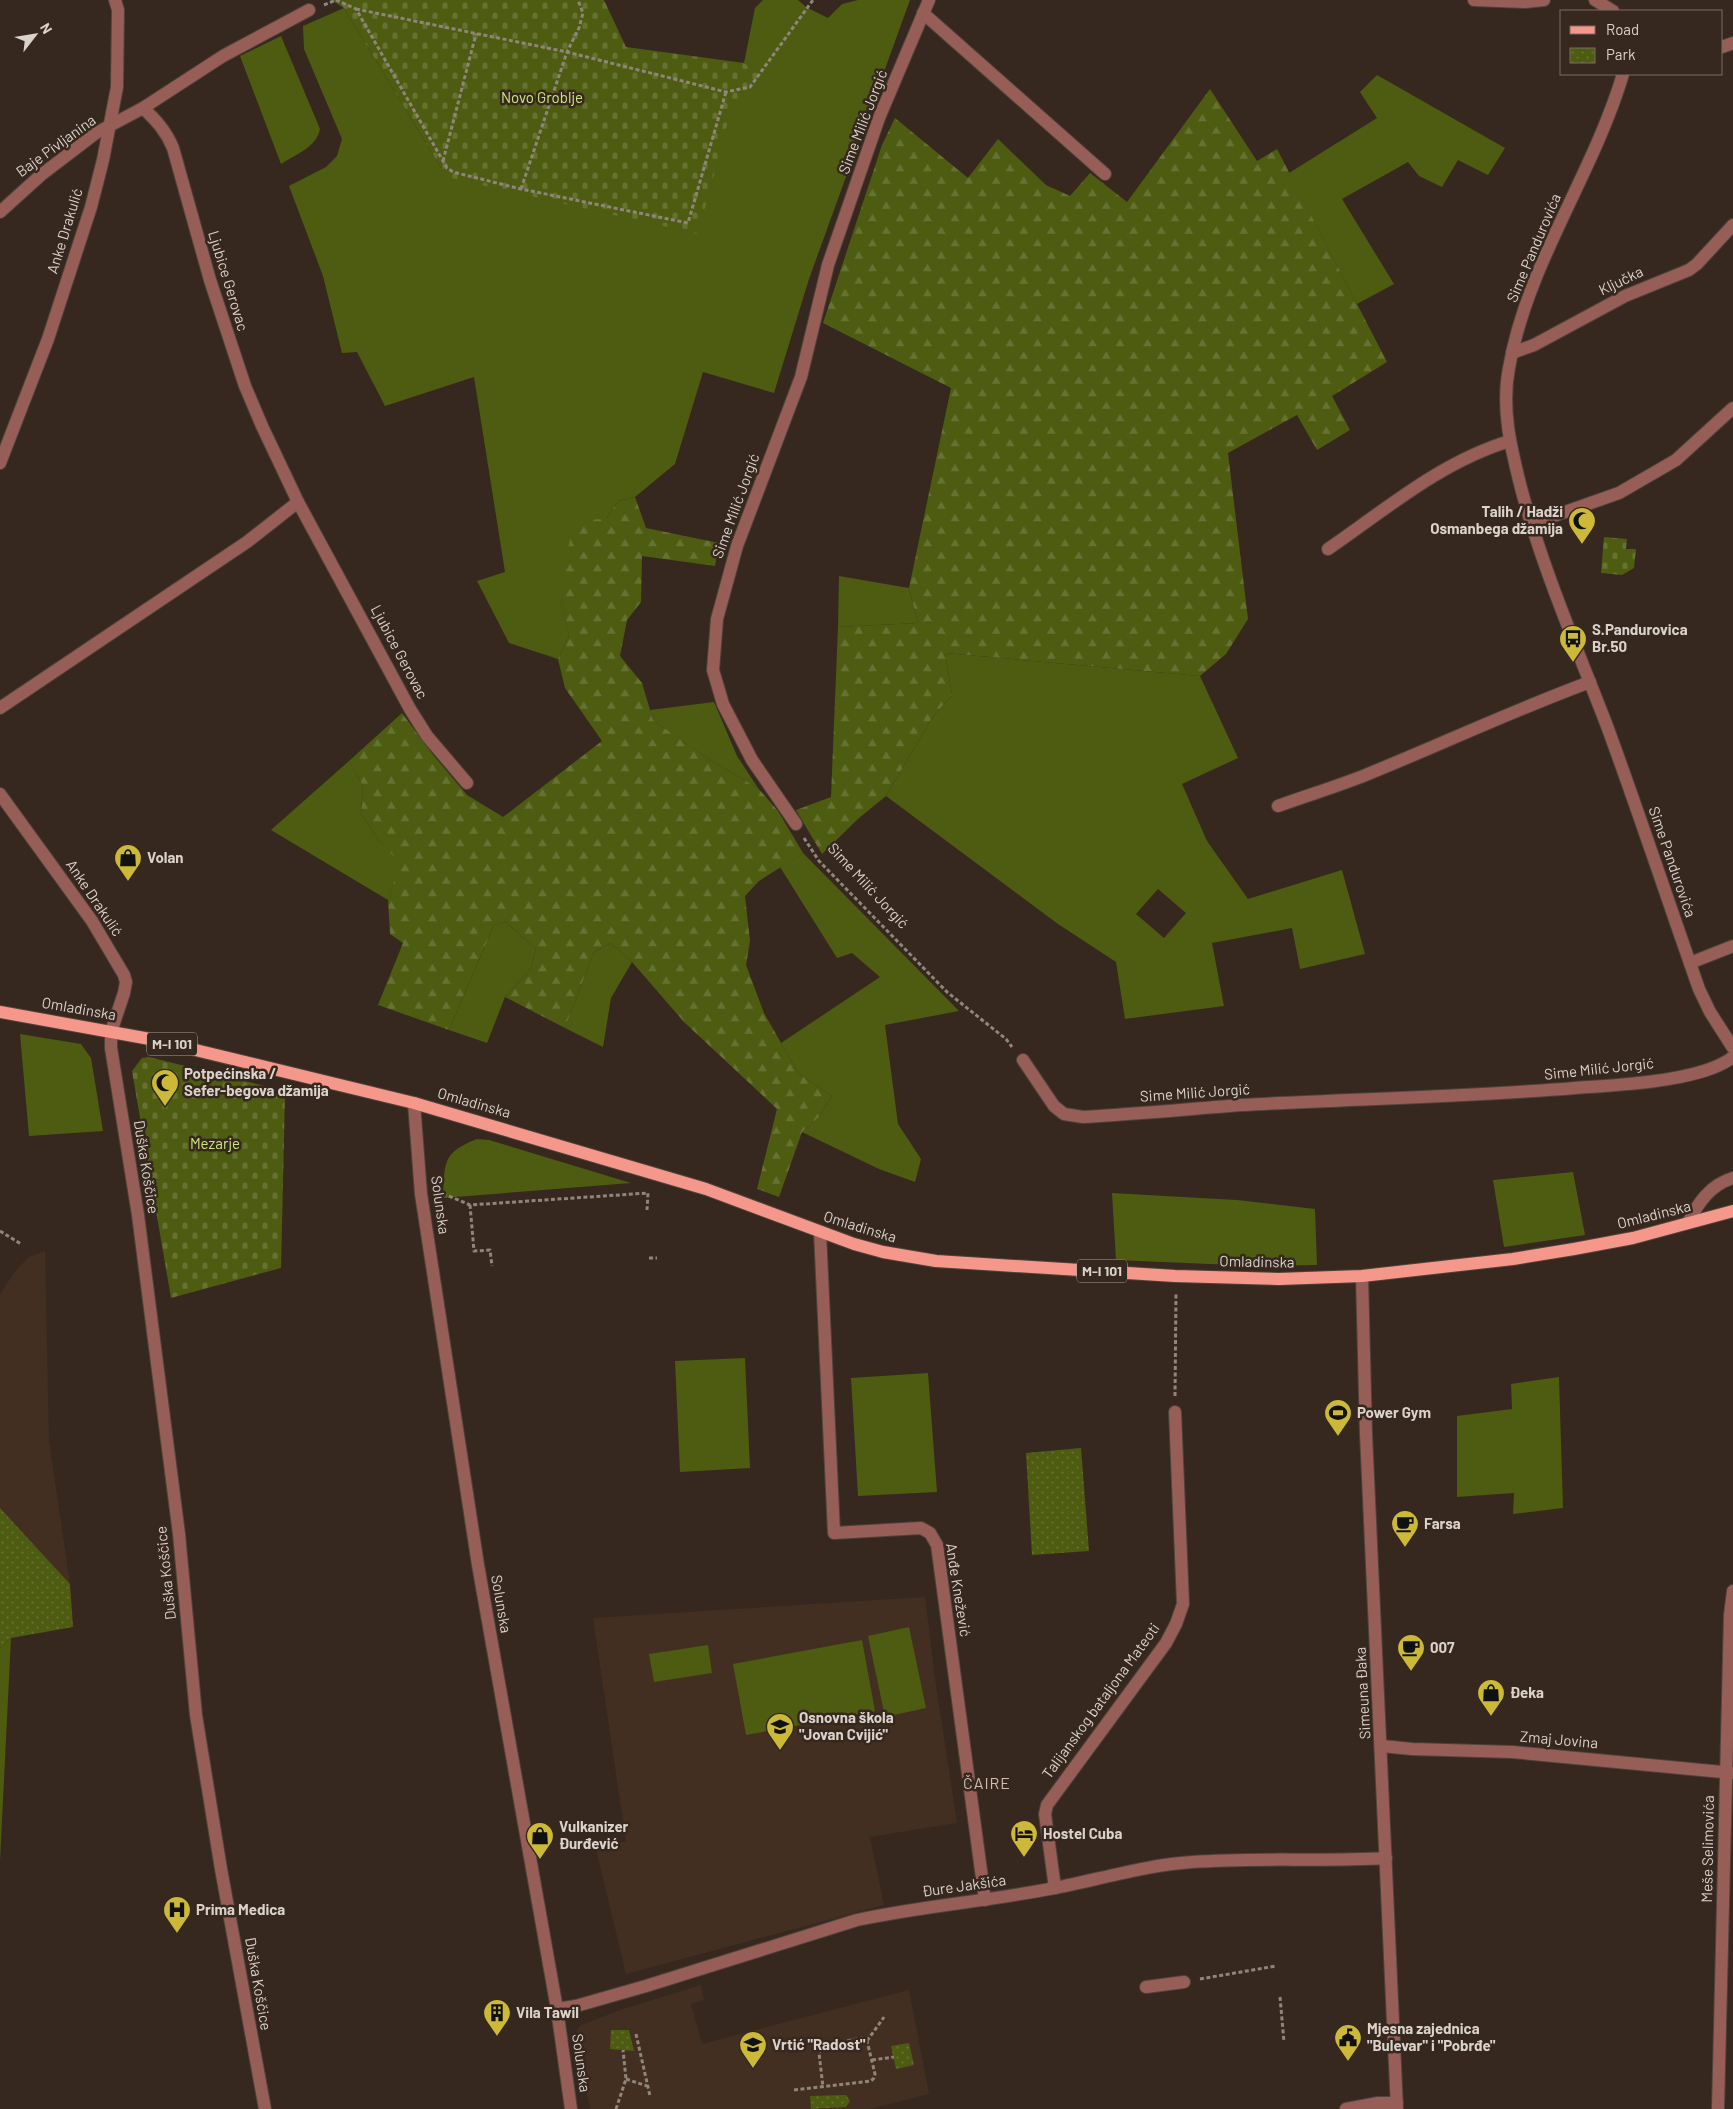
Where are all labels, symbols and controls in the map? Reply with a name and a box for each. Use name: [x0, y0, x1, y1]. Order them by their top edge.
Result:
north arrow: [10, 10, 60, 60]
legend: [1560, 10, 1723, 75]
text: N: [37, 20, 56, 36]
text: Road: [1606, 20, 1639, 38]
text: Park: [1606, 45, 1636, 63]
street label: Sime Milić Jorgić: [834, 67, 890, 176]
park label: Novo Groblje: [501, 88, 583, 106]
street label: Baje Pivljanina: [12, 110, 99, 180]
street label: Anke Drakulić: [43, 186, 86, 276]
street label: Sime Pandurovića: [1502, 191, 1564, 305]
street label: Ljubice Gerovac: [205, 228, 253, 333]
street label: Ključka: [1595, 262, 1646, 299]
street label: Sime Milić Jorgić: [708, 451, 762, 561]
place label: Talih / Hadži Osmanbega džamija: [1430, 502, 1563, 537]
mosque icon: Talih / Hadži Osmanbega džamija: [1567, 506, 1597, 545]
street label: Ljubice Gerovac: [368, 601, 432, 702]
place label: S.Pandurovica Br.50: [1592, 620, 1688, 655]
bus stop icon: S.Pandurovica Br.50: [1558, 624, 1588, 663]
street label: Sime Pandurovića: [1646, 804, 1700, 920]
street label: Sime Milić Jorgić: [825, 839, 913, 932]
shop icon: Volan: [113, 843, 143, 882]
place label: Volan: [147, 848, 184, 866]
street label: Anke Drakulić: [63, 856, 127, 939]
street label: Omladinska: [41, 993, 118, 1023]
road number: M-I 101: [147, 1032, 197, 1056]
street label: Sime Milić Jorgić: [1543, 1053, 1655, 1083]
place label: Potpećinska / Sefer-begova džamija: [184, 1064, 329, 1099]
mosque icon: Potpećinska / Sefer-begova džamija: [150, 1068, 180, 1107]
street label: Sime Milić Jorgić: [1139, 1079, 1251, 1105]
street label: Omladinska: [436, 1083, 513, 1121]
street label: Duška Koščice: [131, 1119, 163, 1215]
park label: Mezarje: [190, 1134, 240, 1152]
street label: Solunska: [428, 1175, 454, 1235]
street label: Omladinska: [1615, 1196, 1692, 1232]
street label: Omladinska: [822, 1206, 899, 1246]
street label: Omladinska: [1219, 1251, 1295, 1271]
road number: M-I 101: [1077, 1260, 1127, 1282]
sports icon: Power Gym: [1323, 1398, 1353, 1437]
place label: Power Gym: [1357, 1403, 1431, 1421]
cafe icon: Farsa: [1390, 1509, 1420, 1548]
place label: Farsa: [1424, 1514, 1461, 1532]
street label: Duška Koščice: [151, 1525, 179, 1621]
street label: Anđe Knežević: [943, 1542, 975, 1638]
street label: Solunska: [488, 1573, 516, 1634]
street label: Talijanskog bataljona Mateoti: [1038, 1619, 1163, 1782]
cafe icon: 007: [1396, 1633, 1426, 1672]
place label: 007: [1430, 1638, 1455, 1656]
street label: Simeuna Đaka: [1351, 1646, 1373, 1740]
shop icon: Đeka: [1476, 1678, 1506, 1717]
place label: Đeka: [1510, 1683, 1544, 1701]
place label: Osnovna škola "Jovan Cvijić": [799, 1708, 894, 1743]
school or university icon: Osnovna škola "Jovan Cvijić": [765, 1712, 795, 1751]
street label: Zmaj Jovina: [1519, 1727, 1599, 1751]
district label: ČAIRE: [963, 1773, 1011, 1792]
street label: Meše Selimovića: [1697, 1795, 1717, 1903]
place label: Vulkanizer Đurđević: [559, 1817, 629, 1852]
hotel icon: Hostel Cuba: [1009, 1819, 1039, 1858]
shop icon: Vulkanizer Đurđević: [525, 1821, 555, 1860]
place label: Hostel Cuba: [1043, 1824, 1123, 1842]
street label: Đure Jakšića: [921, 1870, 1007, 1900]
hospital icon: Prima Medica: [162, 1895, 192, 1934]
place label: Prima Medica: [196, 1900, 285, 1918]
street label: Duška Koščice: [242, 1936, 276, 2032]
building icon: Vila Tawil: [482, 1998, 512, 2037]
place label: Vila Tawil: [516, 2003, 579, 2021]
place label: Mjesna zajednica "Bulevar" i "Pobrđe": [1367, 2019, 1496, 2054]
public building icon: Mjesna zajednica "Bulevar" i "Pobrđe": [1333, 2023, 1363, 2062]
school or university icon: Vrtić "Radost": [738, 2030, 768, 2069]
street label: Solunska: [569, 2033, 595, 2093]
place label: Vrtić "Radost": [772, 2035, 866, 2053]

